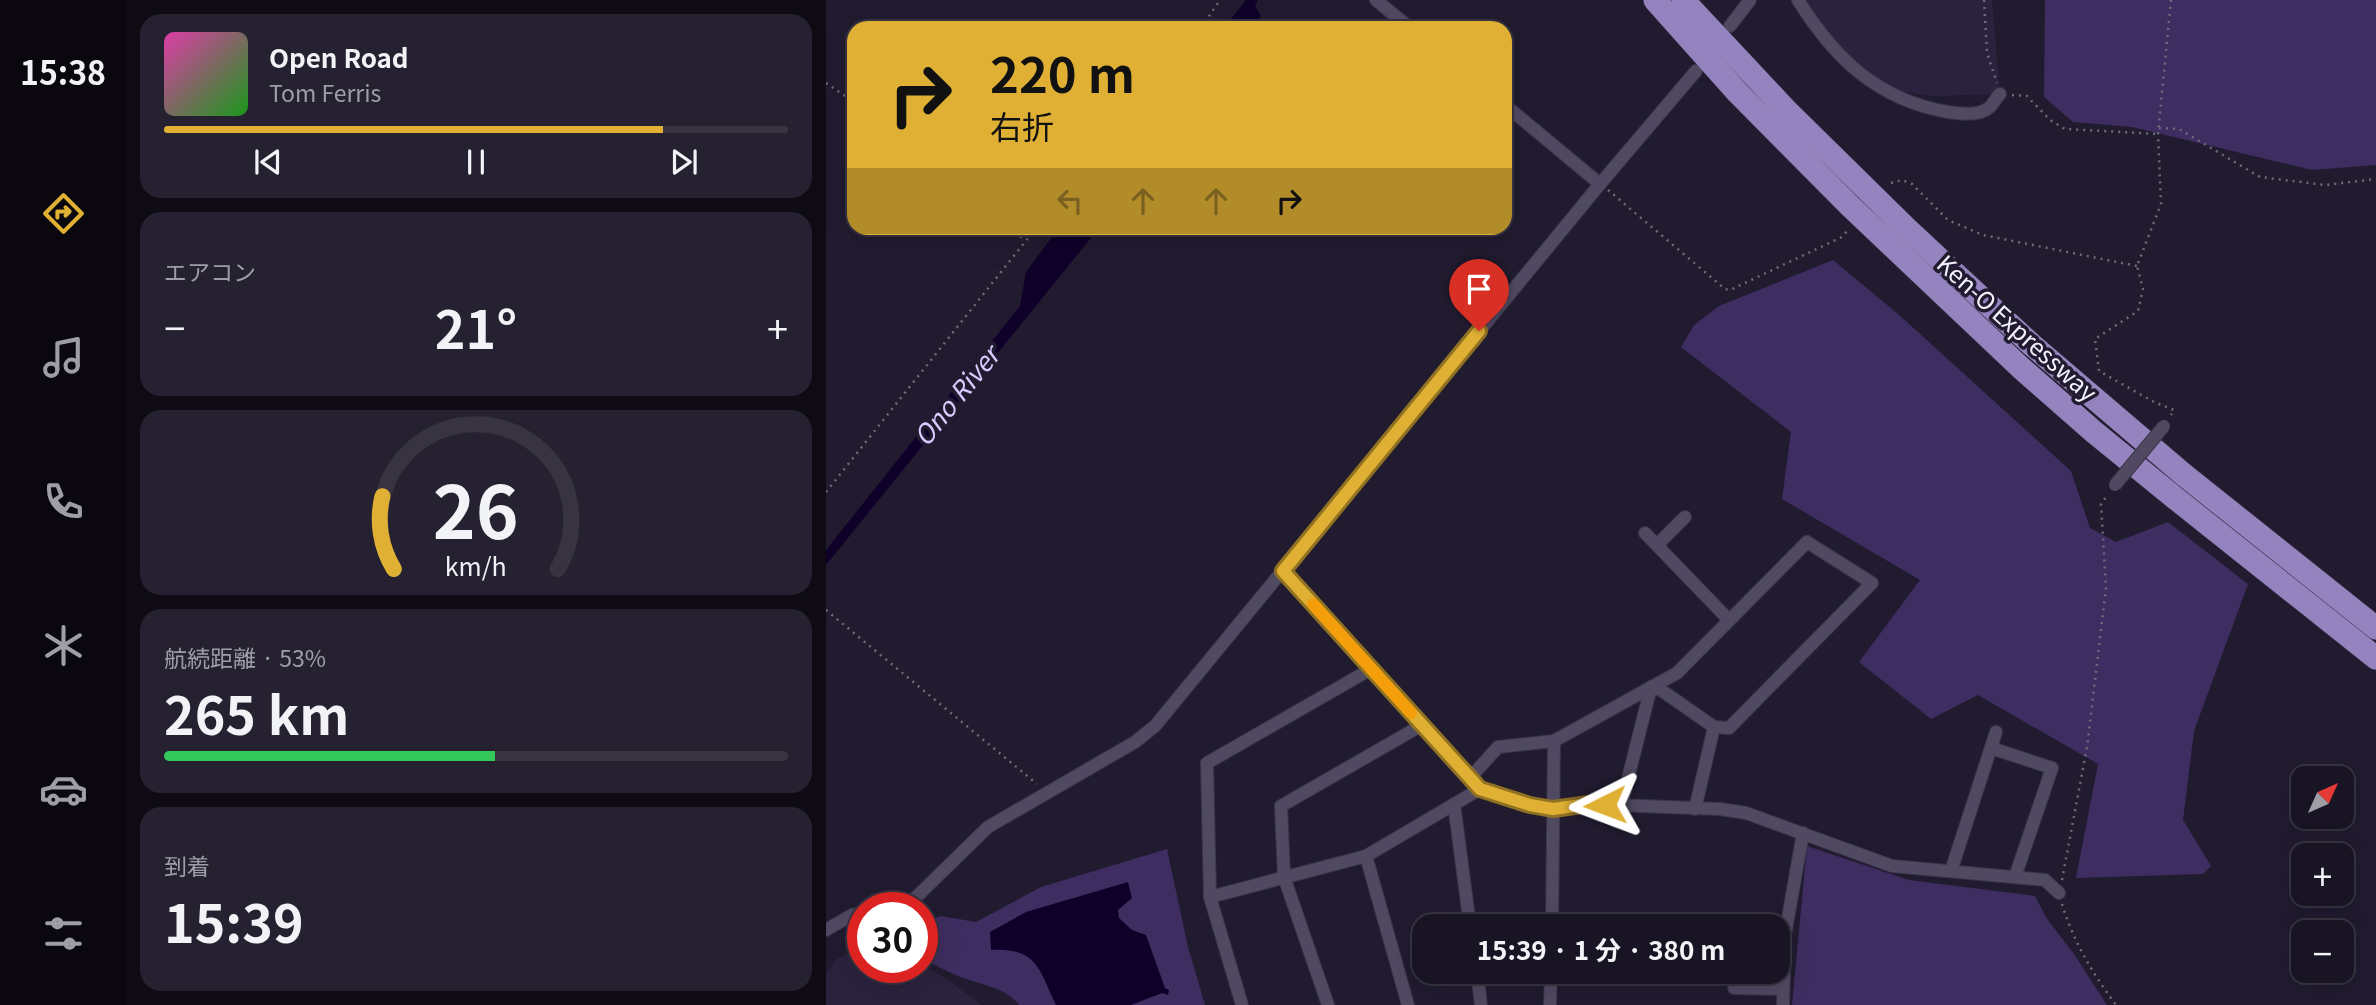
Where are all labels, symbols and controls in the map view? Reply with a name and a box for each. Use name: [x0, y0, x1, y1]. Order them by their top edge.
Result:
text: 220 m: [990, 36, 1135, 107]
text: Open Road: [269, 38, 409, 75]
text: 15:38: [20, 48, 106, 94]
icon: right: [875, 49, 966, 140]
text: Tom Ferris: [269, 75, 381, 109]
text: 右折: [990, 102, 1054, 148]
icon: previous: [249, 143, 287, 181]
icon: pause: [457, 143, 495, 181]
icon: next: [665, 143, 703, 181]
icon: left: [1051, 182, 1089, 220]
icon: ahead: [1124, 182, 1162, 220]
icon: ahead: [1197, 182, 1235, 220]
icon: right: [1270, 182, 1308, 220]
icon: directions: [39, 189, 88, 238]
street label: Ken-O Expressway: [1930, 246, 2106, 409]
text: エアコン: [164, 254, 256, 288]
pin: [1449, 259, 1509, 331]
icon: arrive: [1460, 270, 1498, 308]
text: 21°: [435, 289, 517, 364]
text: −: [164, 299, 185, 354]
text: +: [767, 299, 788, 354]
icon: music: [39, 333, 88, 382]
water label: Ono River: [903, 334, 1009, 453]
text: 26: [433, 455, 519, 560]
icon: phone: [39, 477, 88, 526]
text: km/h: [445, 546, 507, 582]
icon: climate: [39, 621, 88, 670]
text: 航続距離 · 53%: [164, 640, 326, 674]
text: 265 km: [164, 675, 349, 750]
icon: car: [39, 765, 88, 814]
north arrow: [2291, 766, 2354, 830]
map controls: [2291, 766, 2354, 983]
position arrow: [1568, 768, 1642, 842]
button: +: [2291, 843, 2354, 906]
text: 到着: [164, 848, 210, 882]
text: 15:39: [164, 883, 304, 958]
speed limit sign: 30: [847, 892, 938, 983]
icon: filters: [39, 909, 88, 958]
button: −: [2291, 920, 2354, 983]
text: 15:39 · 1 分 · 380 m: [1477, 930, 1725, 967]

